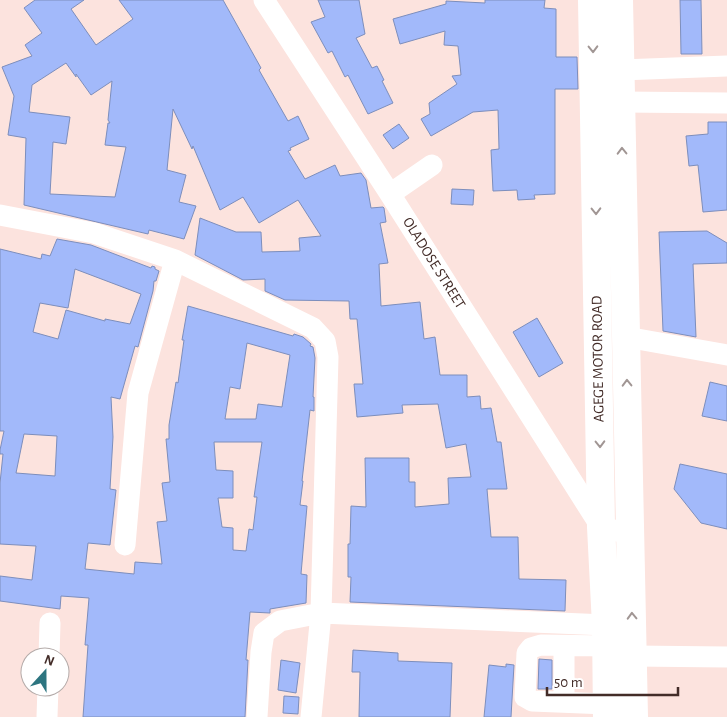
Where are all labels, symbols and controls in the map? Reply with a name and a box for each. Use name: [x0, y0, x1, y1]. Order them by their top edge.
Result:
one-way arrow: [588, 45, 598, 53]
one-way arrow: [617, 147, 628, 155]
one-way arrow: [591, 208, 601, 215]
street label: OLADOSE STREET: [400, 215, 468, 312]
street label: AGEGE MOTOR ROAD: [589, 295, 607, 423]
one-way arrow: [622, 379, 632, 387]
one-way arrow: [594, 440, 605, 448]
one-way arrow: [627, 612, 638, 620]
north arrow: [20, 647, 70, 697]
text: N: [42, 653, 56, 669]
scale bar: [547, 664, 678, 696]
text: 50 m: [554, 675, 583, 690]

